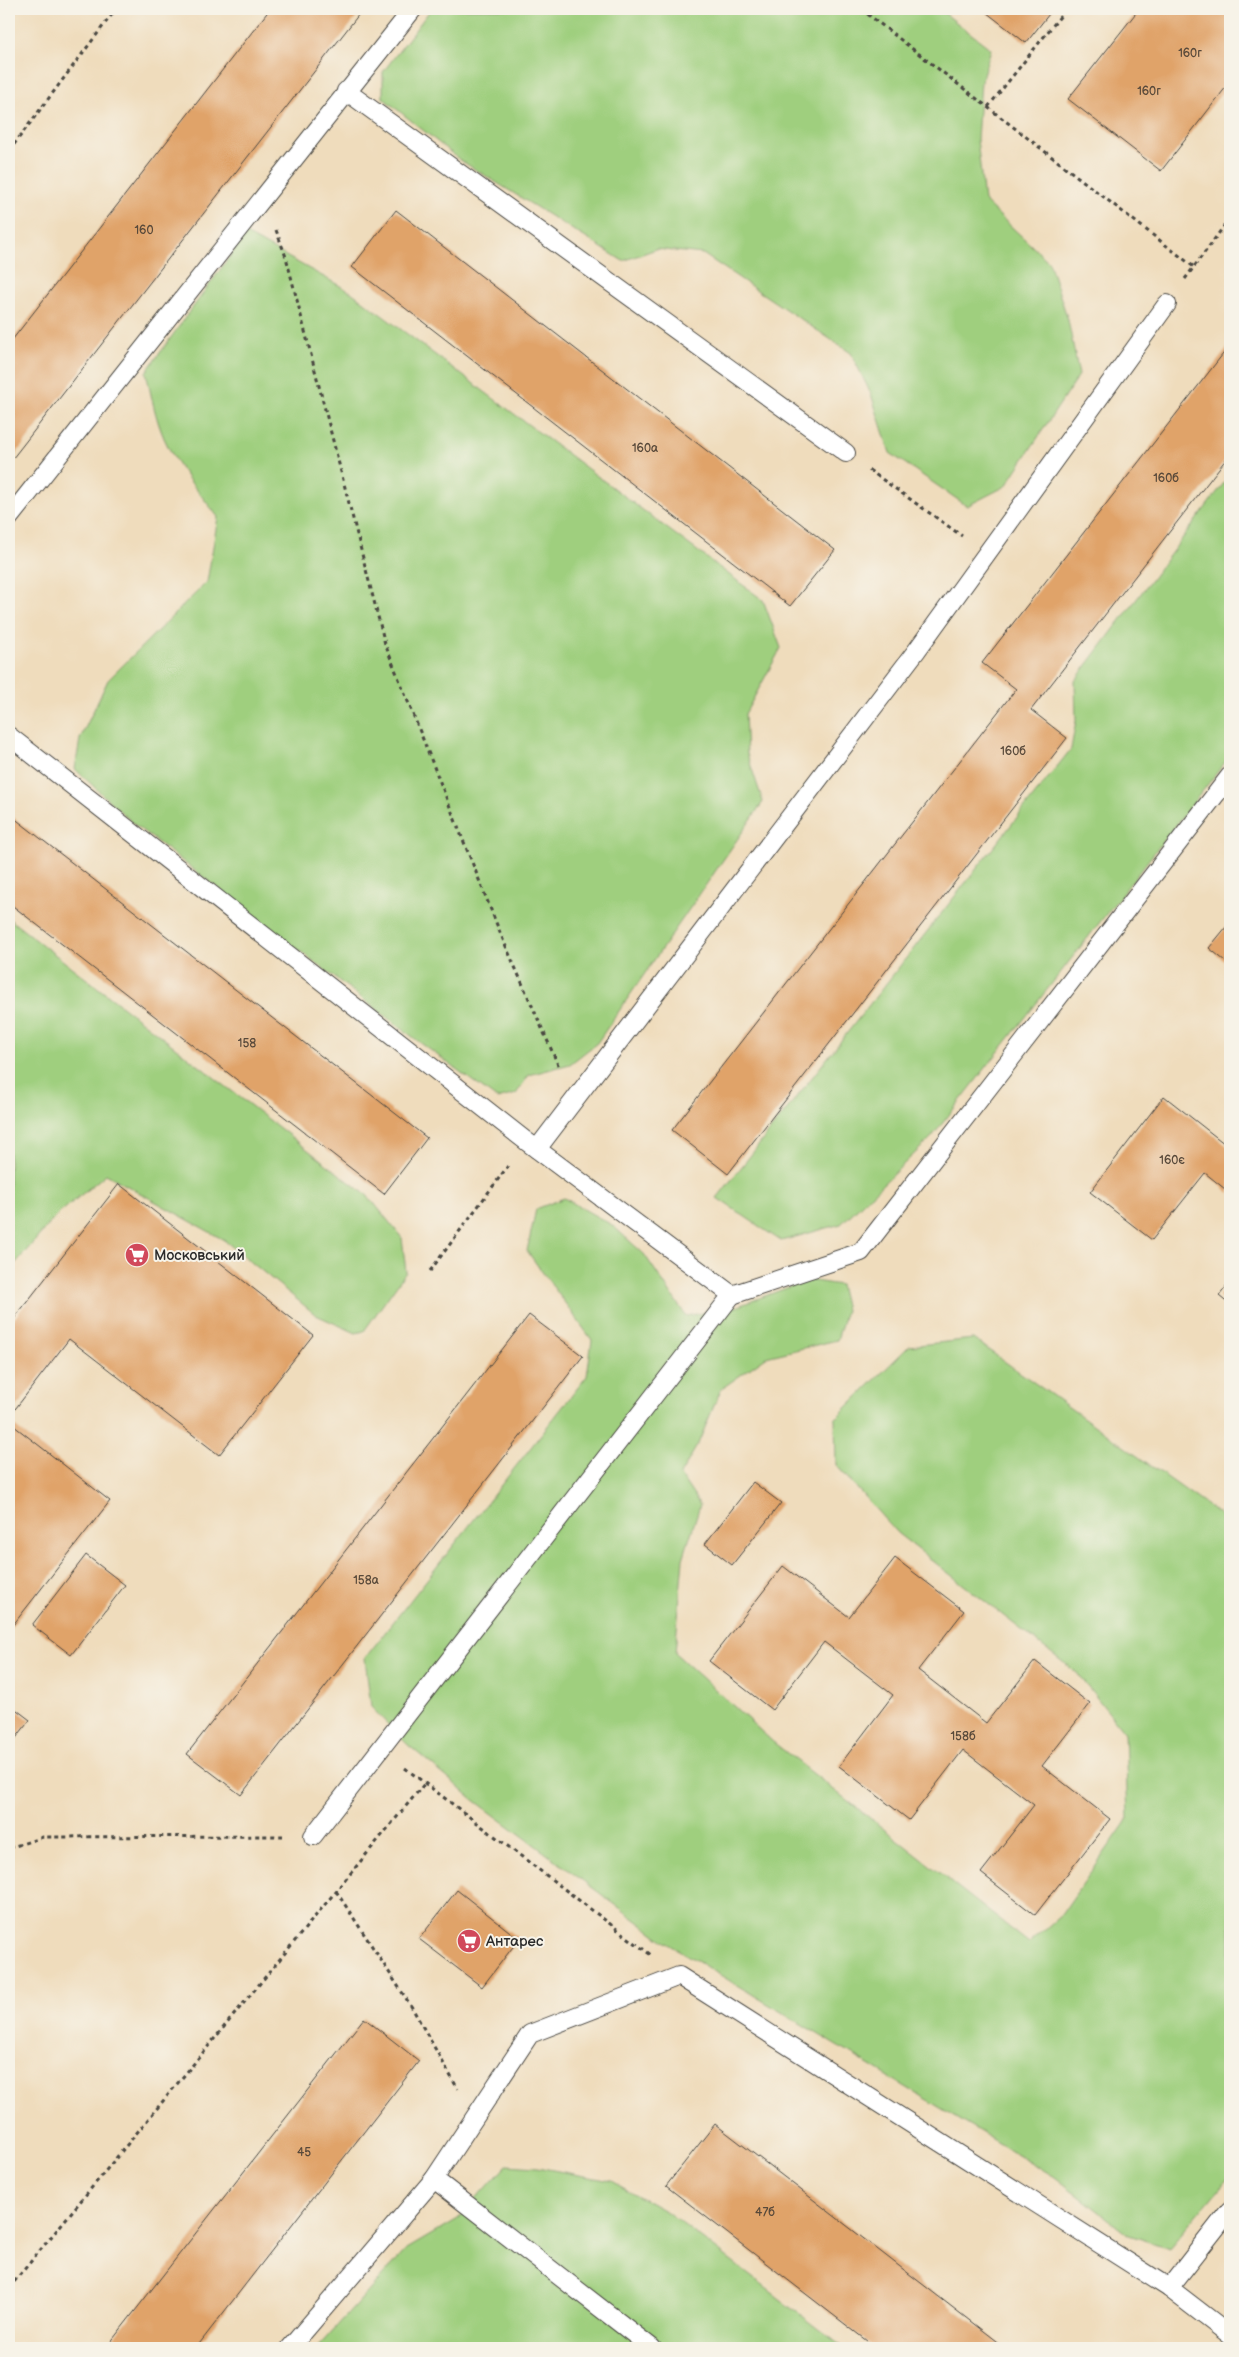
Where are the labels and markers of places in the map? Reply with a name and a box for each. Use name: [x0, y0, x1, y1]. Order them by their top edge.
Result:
supermarket icon: Московський: [124, 1242, 150, 1268]
place label: Московський: [154, 1246, 245, 1265]
supermarket icon: Антарес: [456, 1928, 482, 1954]
place label: Антарес: [485, 1932, 544, 1951]

